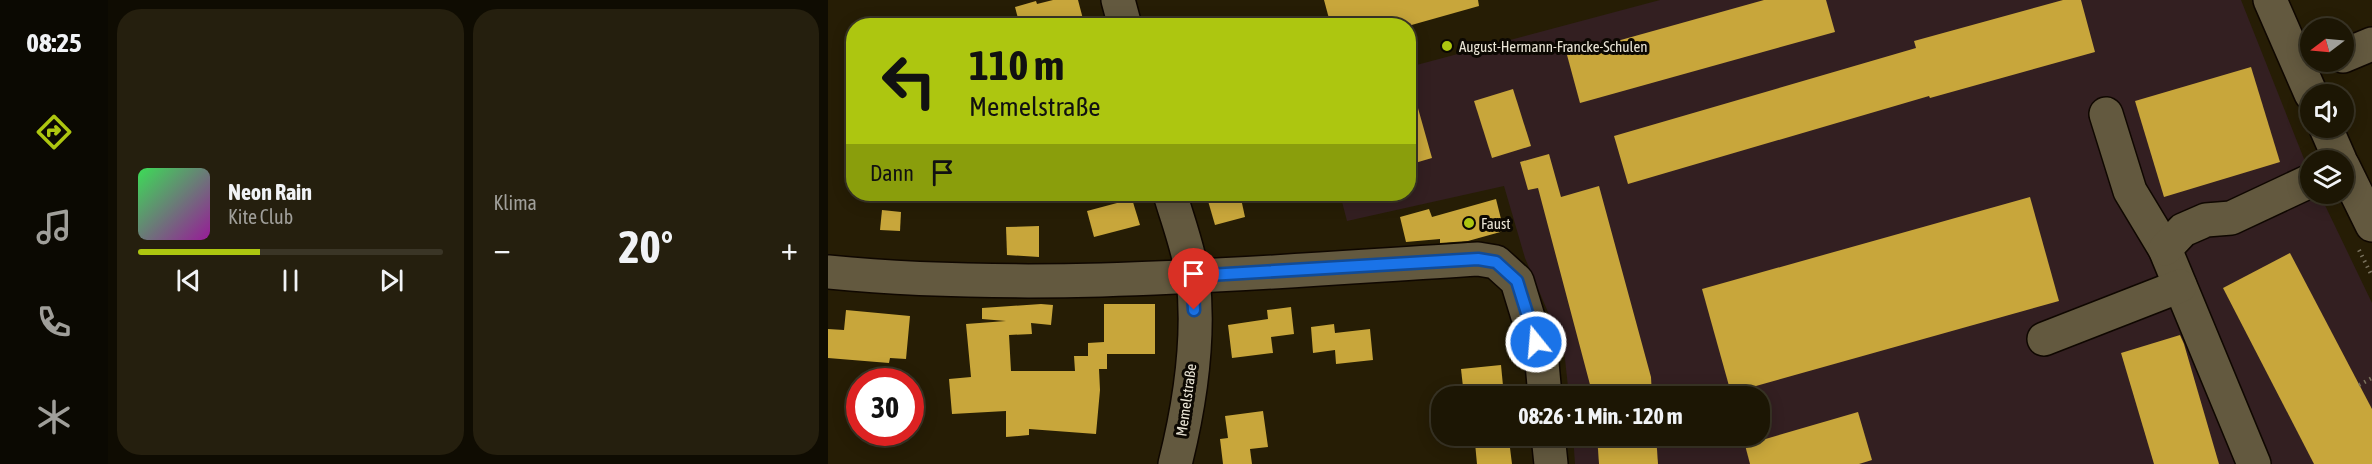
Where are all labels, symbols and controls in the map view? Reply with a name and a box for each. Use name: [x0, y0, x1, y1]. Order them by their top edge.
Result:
north arrow: [2300, 18, 2354, 72]
map controls: [2300, 18, 2354, 204]
text: 08:25: [26, 27, 82, 58]
place label: August-Hermann-Francke-Schulen: [1459, 38, 1648, 55]
marker: August-Hermann-Francke-Schulen: [1440, 39, 1454, 53]
text: 110 m: [969, 41, 1064, 89]
icon: left: [870, 42, 948, 120]
button: sound: [2300, 84, 2354, 138]
text: Memelstraße: [969, 91, 1100, 122]
icon: directions: [33, 111, 75, 153]
button: layers: [2300, 150, 2354, 204]
icon: arrive: [926, 156, 959, 189]
text: Dann: [870, 160, 914, 186]
text: Neon Rain: [228, 179, 312, 205]
text: Klima: [494, 191, 537, 214]
text: Kite Club: [228, 205, 293, 228]
icon: music: [33, 206, 75, 248]
place label: Faust: [1481, 215, 1511, 232]
marker: Faust: [1462, 216, 1476, 230]
text: 20°: [618, 221, 673, 273]
text: −: [494, 229, 511, 267]
text: +: [781, 229, 798, 267]
pin: [1168, 248, 1219, 310]
icon: arrive: [1177, 257, 1210, 290]
icon: previous: [172, 264, 205, 297]
icon: pause: [274, 264, 307, 297]
icon: next: [375, 264, 408, 297]
icon: phone: [33, 301, 75, 343]
position arrow: [1504, 310, 1568, 374]
street label: Memelstraße: [1173, 362, 1200, 437]
speed limit sign: 30: [846, 368, 924, 446]
icon: climate: [33, 396, 75, 438]
text: 08:26 · 1 Min. · 120 m: [1518, 403, 1683, 429]

